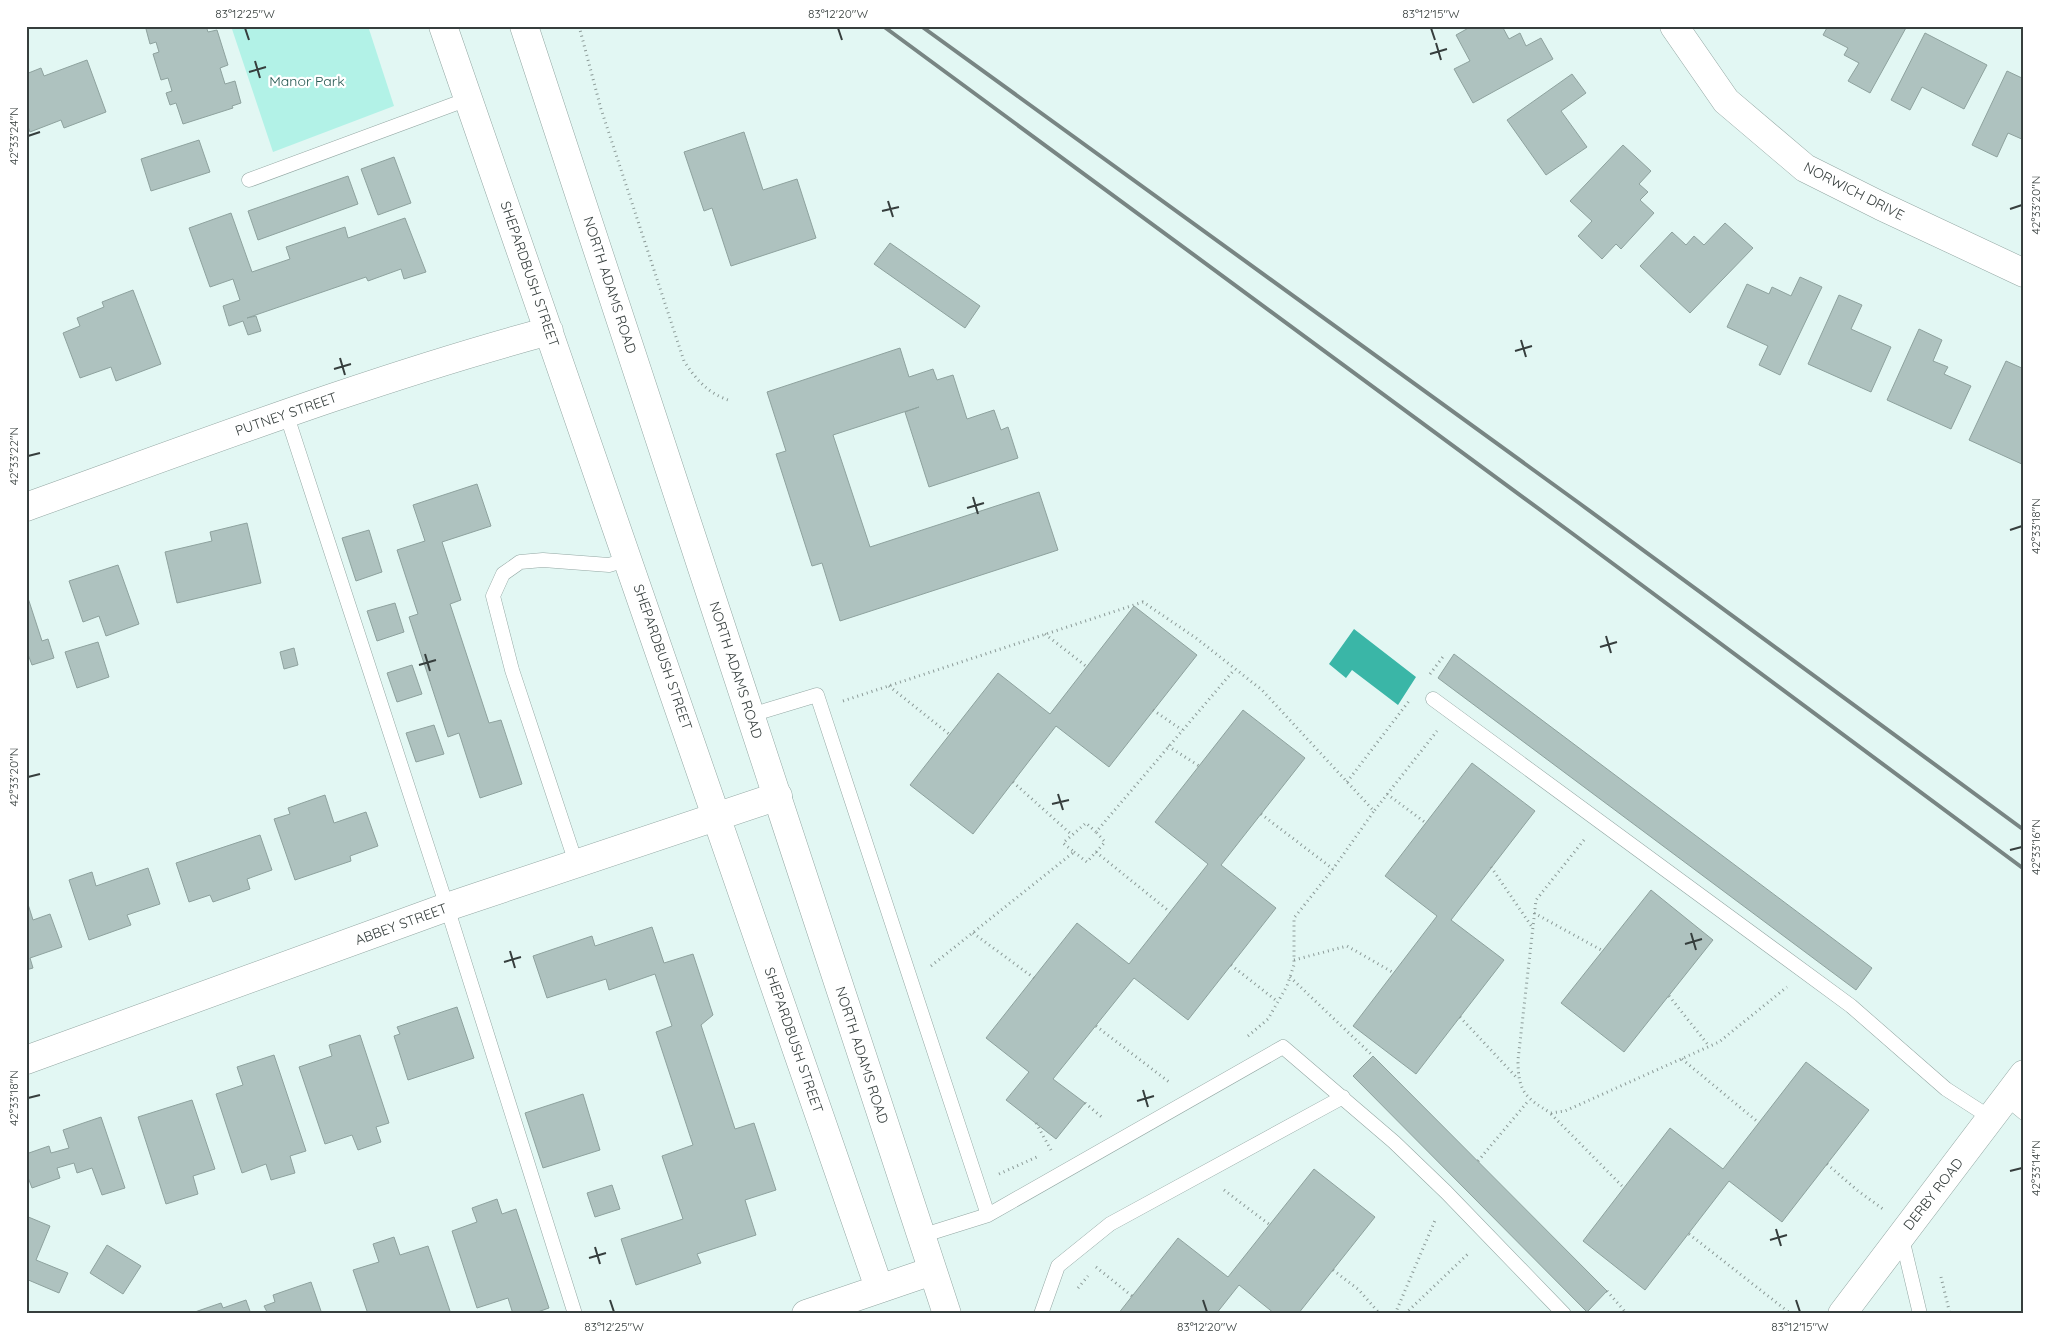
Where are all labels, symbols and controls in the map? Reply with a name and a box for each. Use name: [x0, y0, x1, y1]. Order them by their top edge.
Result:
text: 83°12'25"W: [215, 6, 275, 21]
text: 83°12'20"W: [808, 6, 868, 21]
text: 83°12'15"W: [1402, 6, 1460, 21]
park label: Manor Park: [269, 72, 345, 90]
text: 42°33'24"N: [6, 107, 21, 165]
street label: NORWICH DRIVE: [1801, 158, 1907, 224]
text: 42°33'20"N: [2028, 176, 2043, 234]
street label: SHEPARDBUSH STREET: [497, 199, 563, 349]
street label: NORTH ADAMS ROAD: [579, 214, 641, 356]
street label: PUTNEY STREET: [233, 388, 339, 440]
text: 42°33'22"N: [6, 427, 21, 485]
text: 42°33'18"N: [2028, 498, 2043, 554]
street label: SHEPARDBUSH STREET: [630, 582, 696, 732]
street label: NORTH ADAMS ROAD: [705, 599, 767, 741]
text: 42°33'20"N: [6, 748, 21, 806]
text: 42°33'16"N: [2028, 819, 2043, 875]
street label: ABBEY STREET: [352, 899, 450, 949]
street label: SHEPARDBUSH STREET: [761, 965, 827, 1115]
street label: NORTH ADAMS ROAD: [831, 984, 893, 1126]
text: 42°33'18"N: [6, 1070, 21, 1126]
text: 42°33'14"N: [2028, 1140, 2043, 1196]
street label: DERBY ROAD: [1899, 1154, 1967, 1234]
text: 83°12'25"W: [584, 1319, 644, 1334]
text: 83°12'20"W: [1177, 1319, 1237, 1334]
text: 83°12'15"W: [1771, 1319, 1829, 1334]

